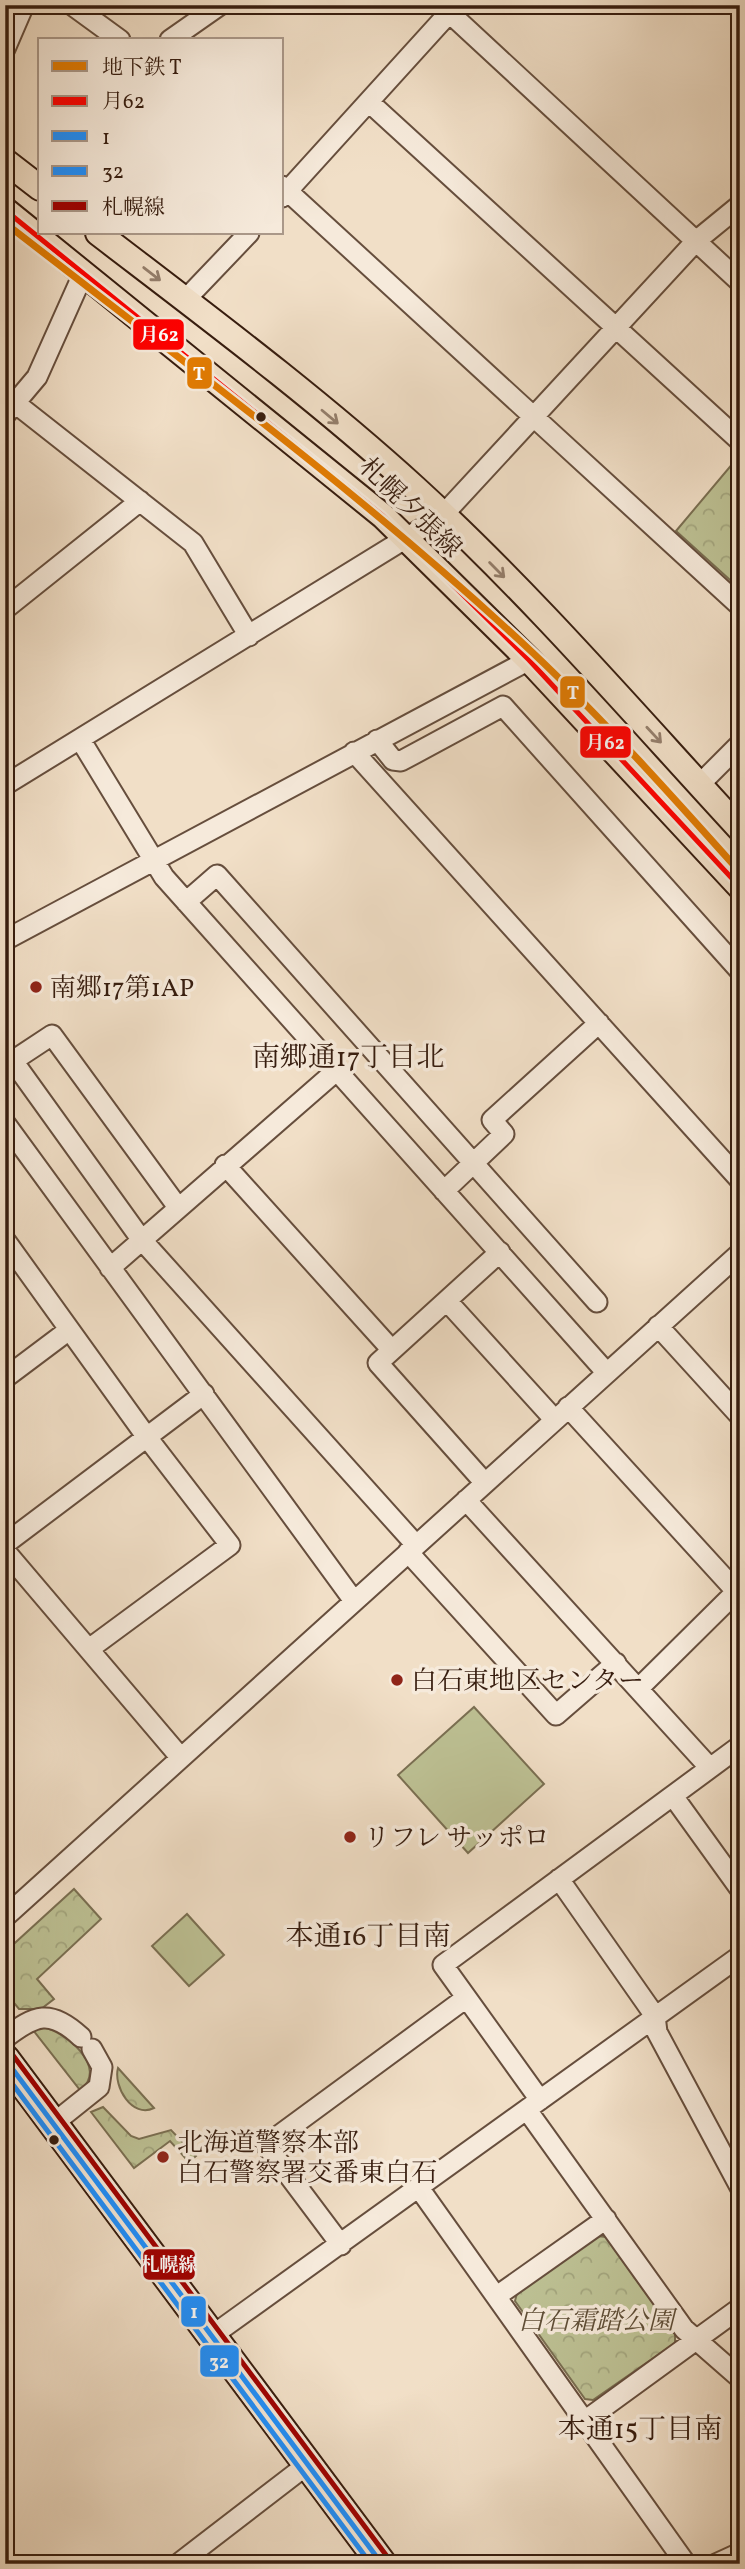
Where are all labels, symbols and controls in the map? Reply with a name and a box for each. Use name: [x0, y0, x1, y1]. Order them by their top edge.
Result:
legend: [38, 38, 284, 234]
text: 地下鉄 T: [102, 54, 182, 83]
text: 月62: [102, 88, 145, 117]
text: 1: [102, 124, 110, 153]
text: 32: [102, 158, 124, 187]
text: 札幌線: [102, 194, 165, 223]
one-way arrow: [142, 267, 161, 282]
line badge: 月62: [132, 318, 185, 351]
text: 月62: [139, 323, 179, 349]
line badge: T: [186, 356, 213, 390]
text: T: [193, 362, 205, 388]
one-way arrow: [320, 409, 338, 425]
unlabelled marker: [254, 410, 268, 424]
street label: 札幌夕張線: [350, 450, 469, 567]
one-way arrow: [488, 562, 505, 579]
line badge: T: [559, 675, 586, 709]
text: T: [567, 681, 579, 707]
line badge: 月62: [579, 725, 632, 759]
one-way arrow: [645, 726, 662, 743]
text: 月62: [585, 731, 625, 757]
place label: 南郷17第1AP: [50, 971, 194, 1007]
marker: 南郷17第1AP: [28, 979, 44, 995]
district label: 南郷通17丁目北: [252, 1039, 444, 1078]
place label: 白石東地区センター: [411, 1664, 644, 1700]
marker: 白石東地区センター: [389, 1672, 405, 1688]
place label: リフレ サッポロ: [364, 1821, 550, 1857]
marker: リフレ サッポロ: [342, 1829, 358, 1845]
district label: 本通16丁目南: [285, 1918, 451, 1957]
place label: 北海道警察本部 白石警察署交番東白石: [177, 2126, 437, 2192]
unlabelled marker: [47, 2133, 61, 2147]
marker: 北海道警察本部 白石警察署交番東白石: [155, 2149, 171, 2165]
line badge: 札幌線: [142, 2248, 196, 2281]
text: 札幌線: [140, 2253, 198, 2279]
line badge: 1: [180, 2295, 207, 2328]
text: 1: [190, 2300, 198, 2326]
park label: 白石霜踏公園: [518, 2304, 678, 2340]
line badge: 32: [199, 2344, 240, 2378]
text: 32: [209, 2350, 229, 2376]
district label: 本通15丁目南: [558, 2411, 722, 2450]

